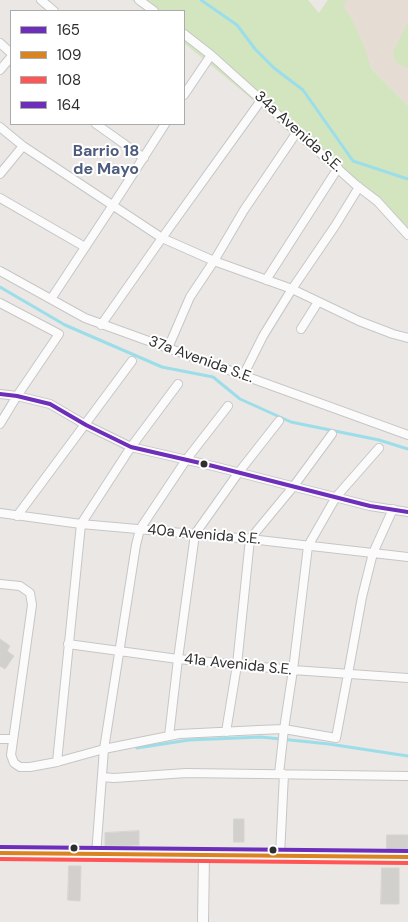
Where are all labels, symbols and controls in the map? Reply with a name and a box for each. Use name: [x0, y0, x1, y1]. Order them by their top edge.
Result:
legend: [10, 10, 185, 125]
text: 165: [57, 20, 80, 40]
text: 109: [57, 45, 81, 65]
text: 108: [57, 70, 81, 90]
street label: 34a Avenida S.E.: [250, 88, 346, 176]
text: 164: [57, 95, 80, 115]
district label: Barrio 18 de Mayo: [73, 142, 139, 180]
street label: 37a Avenida S.E.: [146, 333, 256, 387]
unlabelled marker: [199, 459, 209, 469]
street label: 40a Avenida S.E.: [147, 521, 261, 549]
street label: 41a Avenida S.E.: [183, 650, 293, 680]
unlabelled marker: [69, 843, 79, 853]
unlabelled marker: [268, 845, 278, 855]

